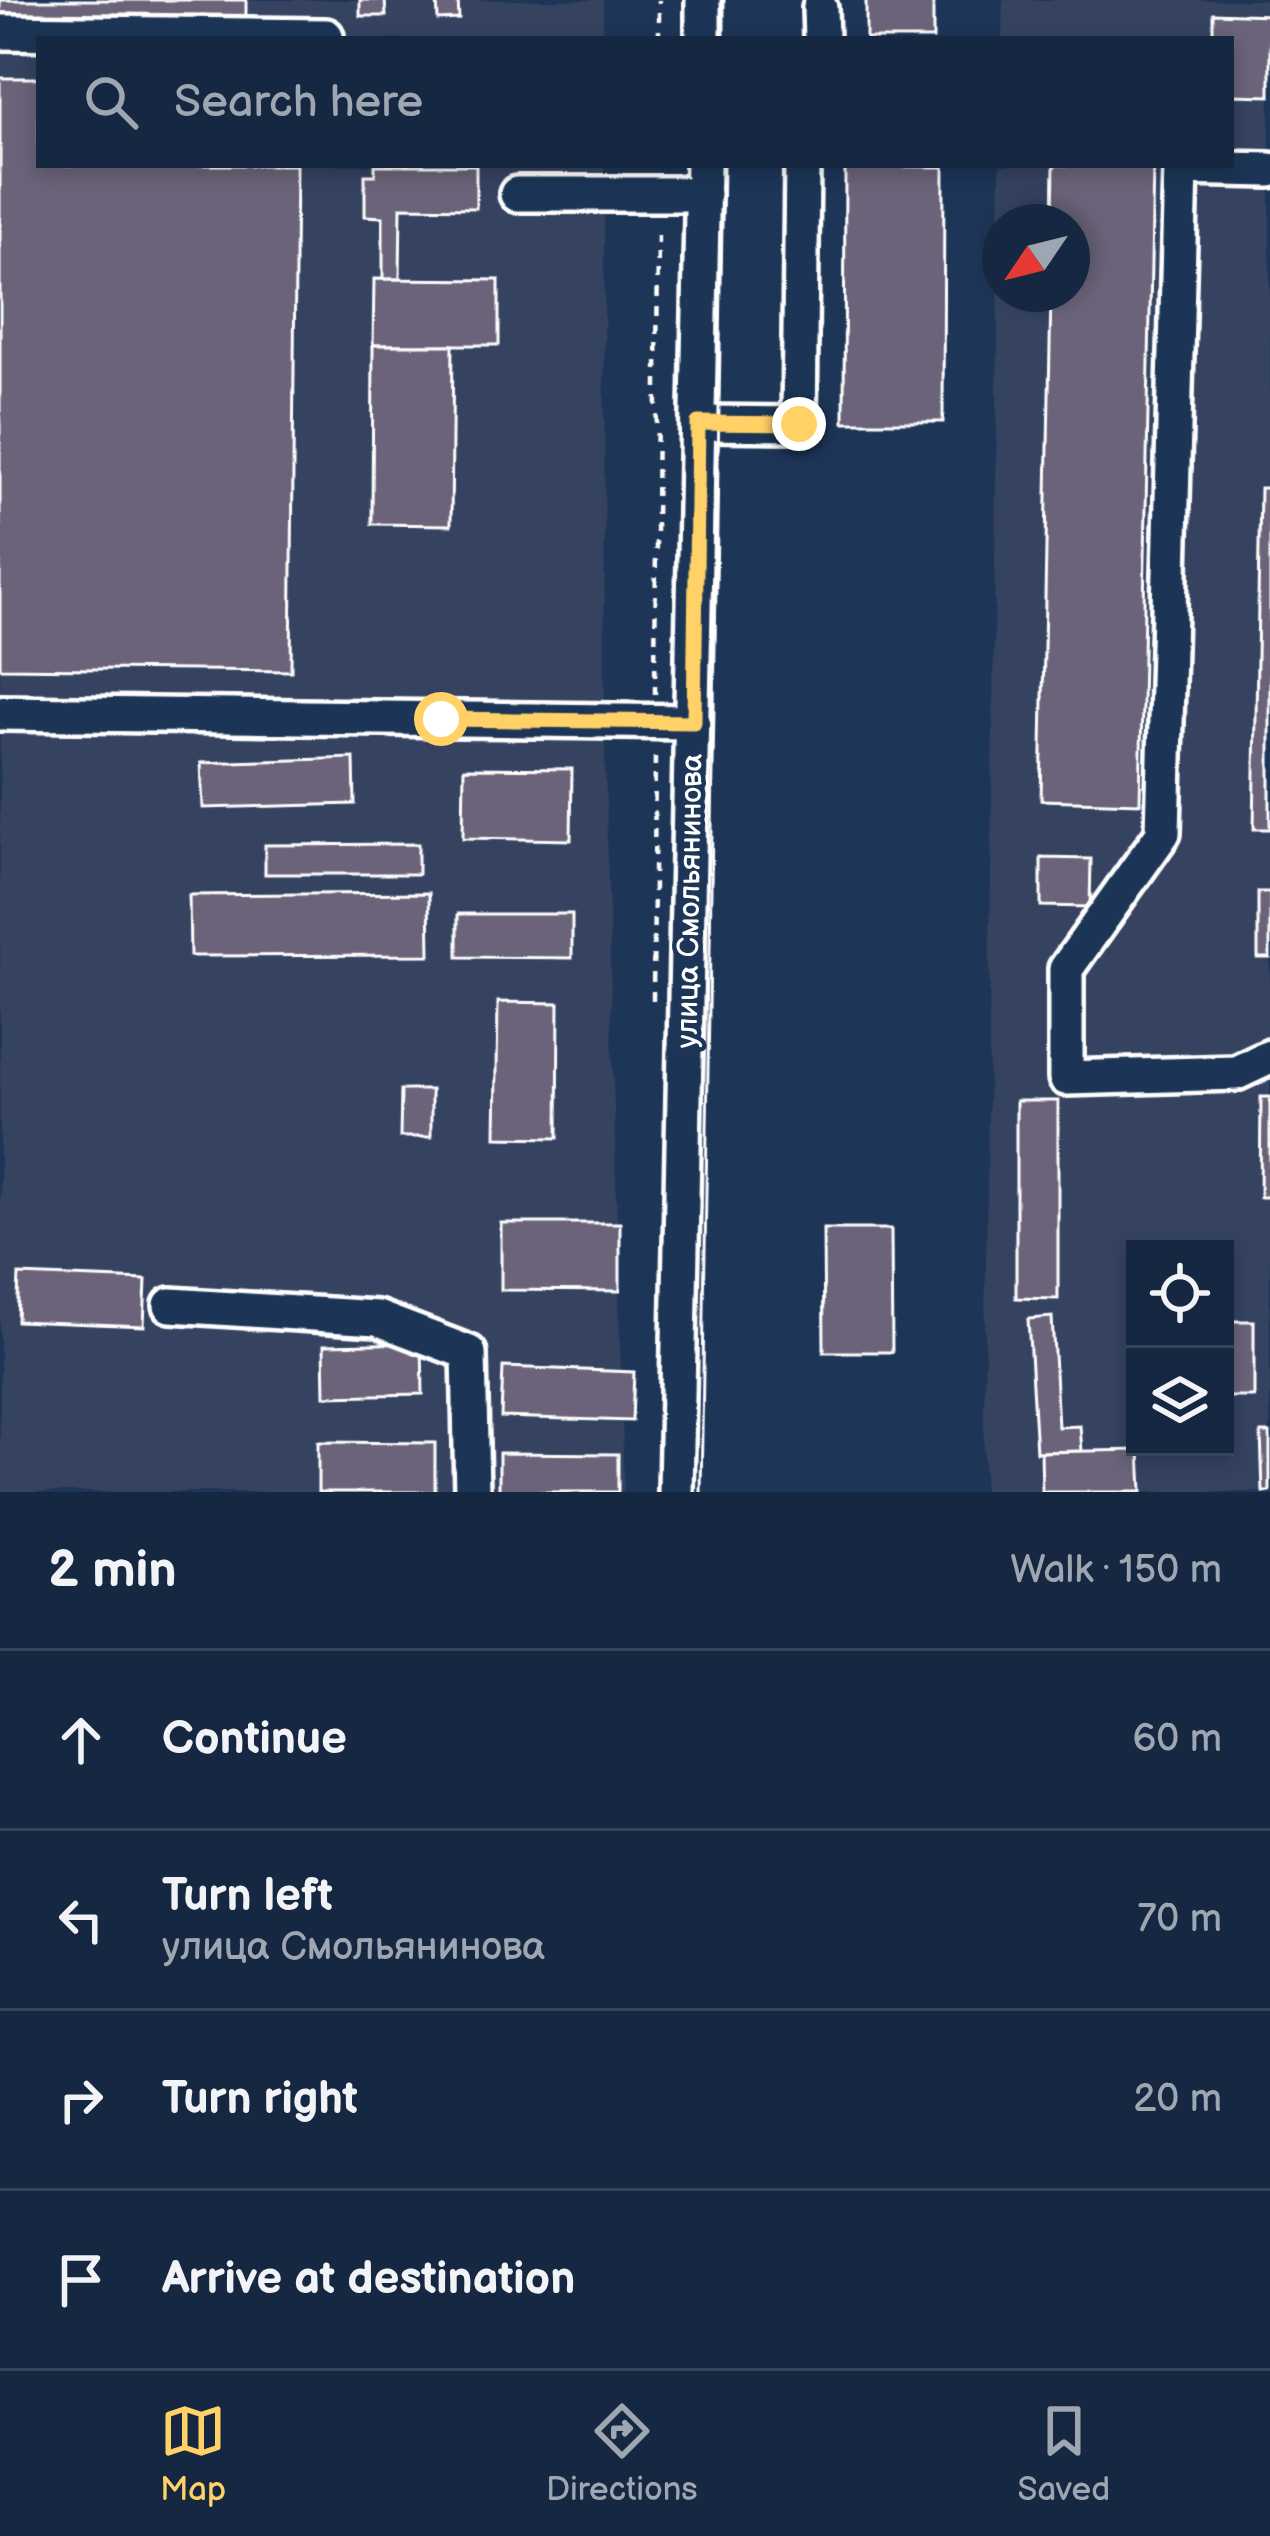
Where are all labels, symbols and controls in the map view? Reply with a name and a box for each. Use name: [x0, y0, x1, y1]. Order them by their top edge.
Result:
search box: [36, 36, 1234, 168]
icon: search: [78, 69, 144, 135]
text: Search here: [174, 75, 423, 130]
north arrow: [982, 204, 1090, 312]
route end: [772, 397, 826, 451]
route start: [414, 692, 468, 746]
street label: улица Смольянинова: [669, 753, 711, 1049]
map controls: [1126, 1240, 1234, 1456]
button: locate: [1126, 1240, 1234, 1348]
button: layers: [1126, 1348, 1234, 1456]
text: 2 min: [48, 1540, 177, 1601]
text: Walk · 150 m: [1010, 1547, 1222, 1594]
icon: ahead: [48, 1707, 114, 1773]
text: Continue: [162, 1712, 347, 1767]
text: 60 m: [1132, 1716, 1222, 1763]
text: Turn left: [162, 1869, 333, 1924]
icon: left: [48, 1887, 114, 1953]
text: 70 m: [1137, 1896, 1222, 1943]
text: улица Смольянинова: [162, 1924, 545, 1971]
icon: right: [48, 2067, 114, 2133]
text: Turn right: [162, 2072, 358, 2127]
text: 20 m: [1133, 2076, 1222, 2123]
icon: arrive: [48, 2247, 114, 2313]
text: Arrive at destination: [162, 2252, 575, 2307]
tab: Map: [160, 2398, 226, 2510]
tab: Directions: [546, 2398, 698, 2510]
tab: Saved: [1017, 2398, 1110, 2510]

